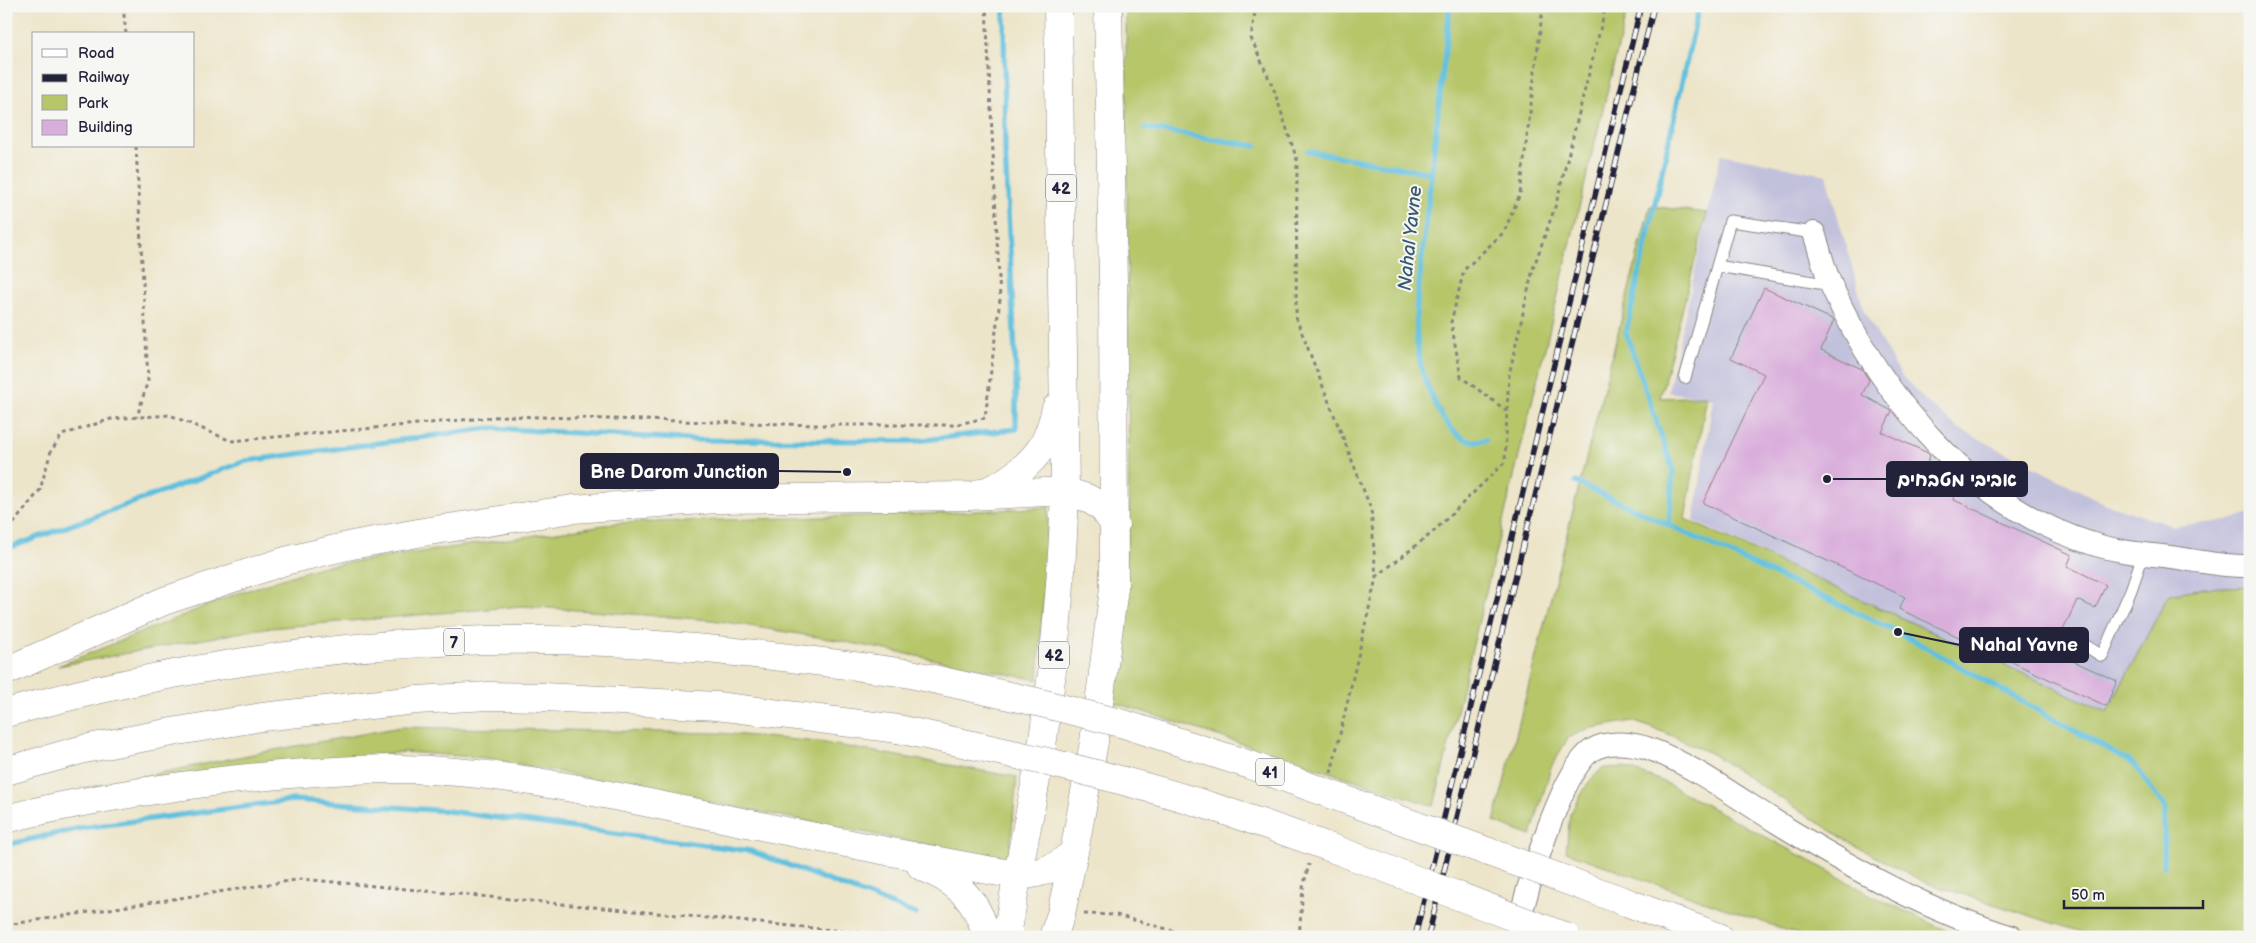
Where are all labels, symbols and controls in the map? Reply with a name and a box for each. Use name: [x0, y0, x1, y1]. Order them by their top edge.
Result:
legend: [32, 32, 195, 148]
text: Road: [78, 44, 114, 63]
text: Railway: [78, 68, 129, 87]
text: Park: [78, 94, 109, 113]
text: Building: [78, 118, 133, 137]
road number: 42: [1046, 174, 1076, 202]
water label: Nahal Yavne: [1394, 184, 1427, 292]
callout: Bne Darom Junction: [581, 454, 778, 488]
text: Bne Darom Junction: [590, 461, 768, 484]
callout: אביבי מטבחים: [1887, 462, 2027, 496]
text: אביבי מטבחים: [1897, 469, 2017, 492]
road number: 7: [444, 628, 464, 656]
callout: Nahal Yavne: [1960, 628, 2088, 662]
text: Nahal Yavne: [1970, 634, 2078, 657]
road number: 42: [1039, 642, 1069, 668]
road number: 41: [1256, 759, 1284, 786]
scale bar: [2064, 878, 2202, 910]
text: 50 m: [2071, 886, 2105, 905]

